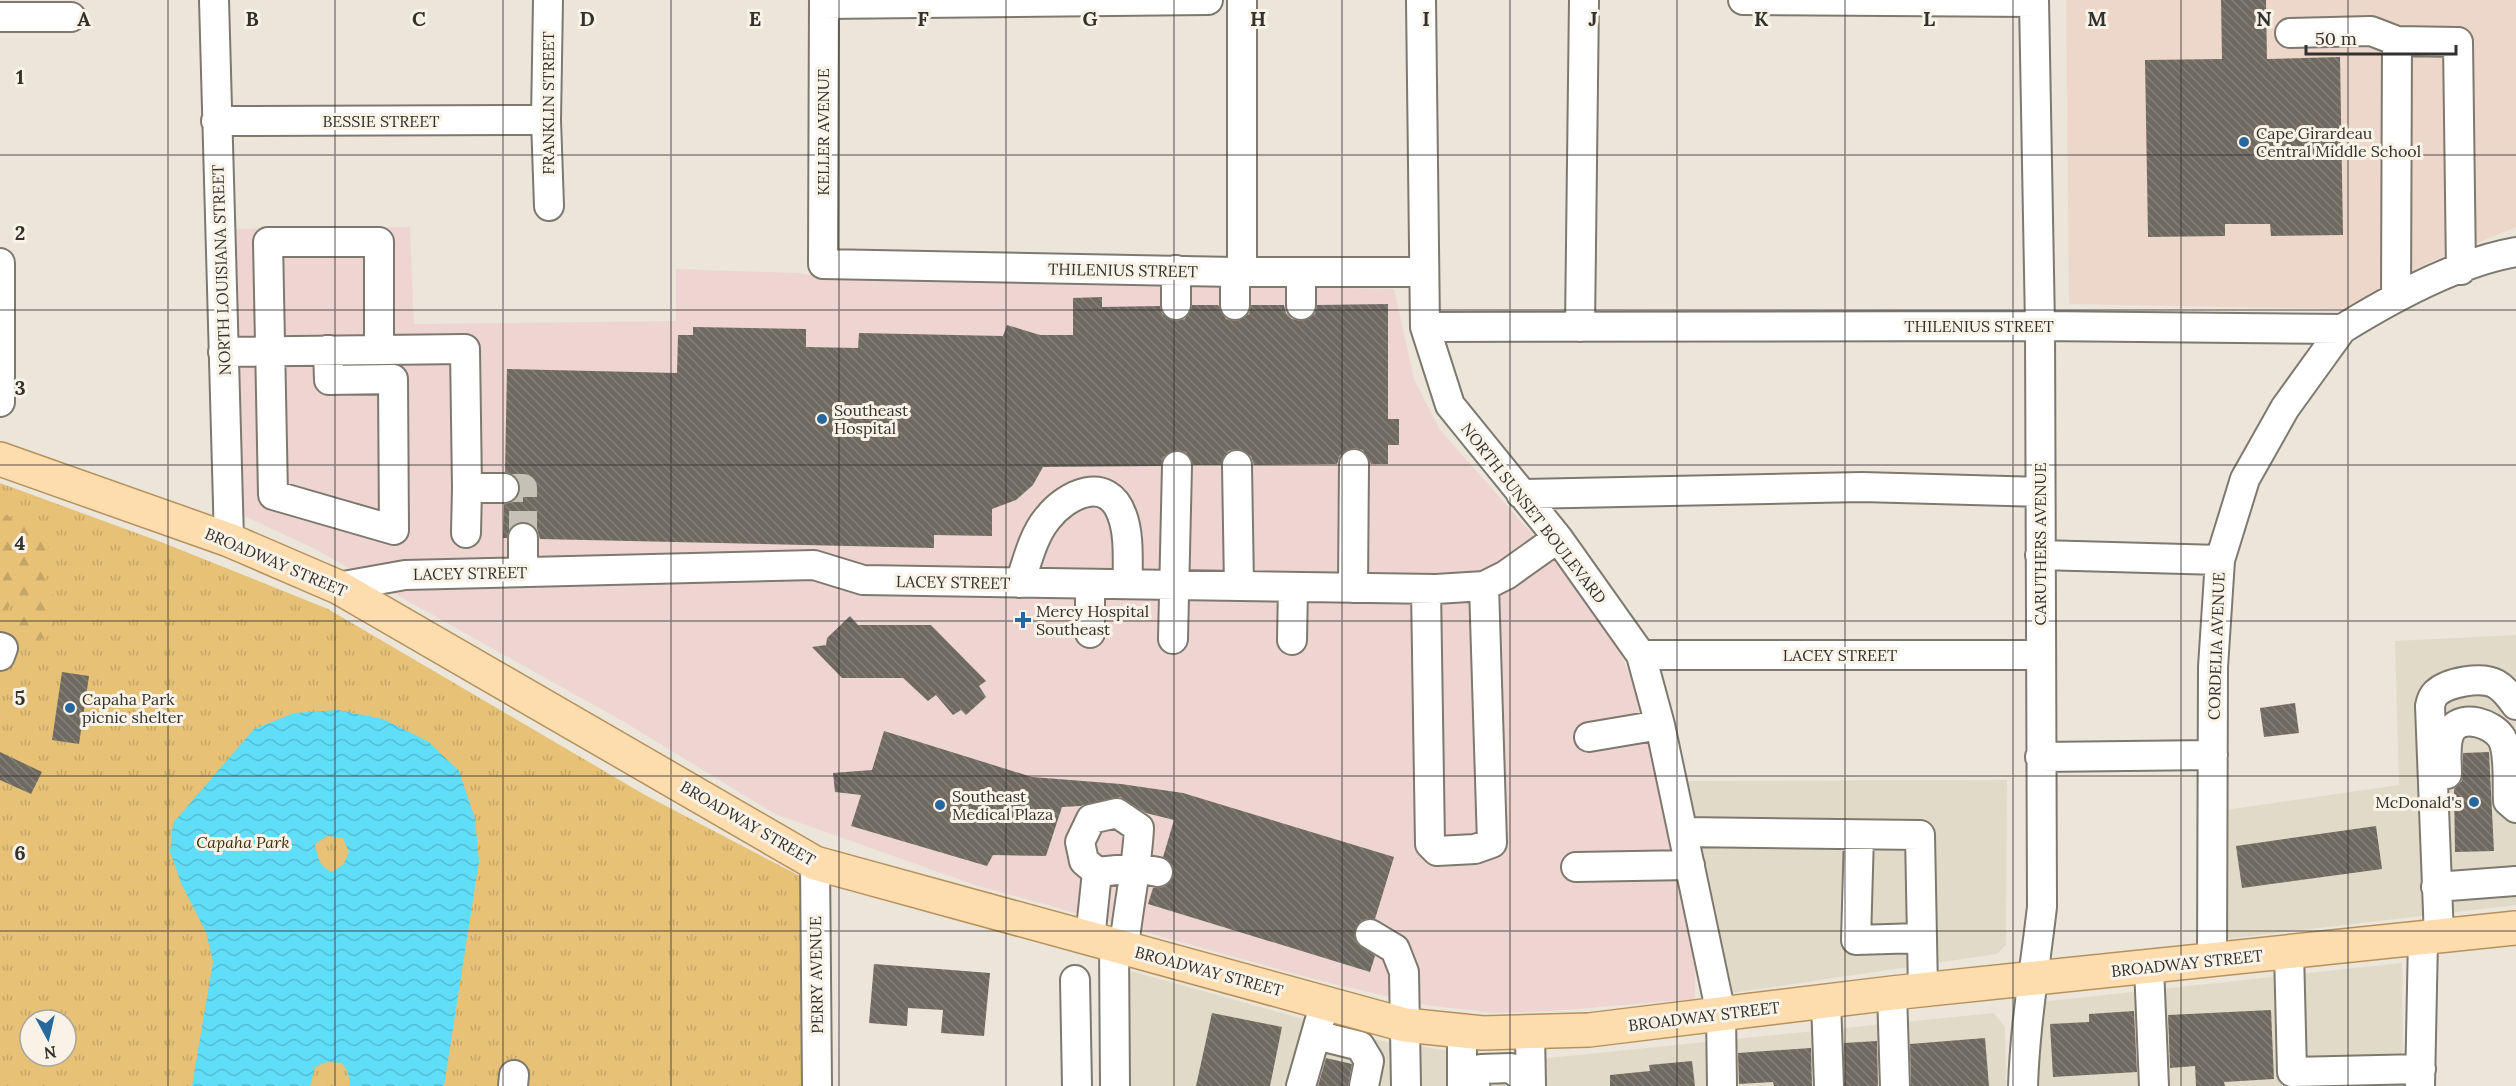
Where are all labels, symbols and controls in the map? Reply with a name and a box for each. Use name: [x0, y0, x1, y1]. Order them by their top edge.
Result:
text: A: [77, 6, 91, 31]
text: B: [245, 6, 259, 31]
text: C: [412, 6, 426, 31]
text: D: [579, 6, 595, 31]
text: E: [749, 6, 761, 31]
text: F: [917, 6, 929, 31]
text: G: [1082, 6, 1098, 31]
text: H: [1250, 6, 1266, 31]
text: I: [1422, 6, 1430, 31]
text: J: [1588, 6, 1598, 31]
text: K: [1754, 6, 1769, 31]
text: L: [1923, 6, 1935, 31]
text: M: [2087, 6, 2107, 31]
text: N: [2256, 6, 2272, 31]
scale bar: [2306, 18, 2456, 56]
text: 50 m: [2315, 27, 2357, 50]
street label: FRANKLIN STREET: [538, 31, 558, 175]
text: 1: [16, 64, 24, 89]
street label: KELLER AVENUE: [813, 68, 833, 196]
street label: BESSIE STREET: [323, 111, 439, 131]
place label: Cape Girardeau Central Middle School: [2256, 123, 2421, 161]
marker: Cape Girardeau Central Middle School: [2237, 135, 2251, 149]
street label: NORTH LOUISIANA STREET: [207, 164, 235, 376]
text: 2: [15, 220, 25, 245]
street label: THILENIUS STREET: [1048, 259, 1198, 281]
street label: THILENIUS STREET: [1904, 316, 2054, 336]
text: 3: [14, 375, 26, 400]
place label: Southeast Hospital: [834, 400, 909, 438]
marker: Southeast Hospital: [815, 412, 829, 426]
street label: NORTH SUNSET BOULEVARD: [1457, 419, 1611, 607]
street label: CARUTHERS AVENUE: [2030, 462, 2050, 626]
street label: BROADWAY STREET: [202, 523, 350, 601]
text: 4: [15, 530, 26, 555]
street label: LACEY STREET: [413, 562, 527, 584]
street label: LACEY STREET: [896, 571, 1010, 593]
street label: CORDELIA AVENUE: [2203, 572, 2229, 720]
place label: Mercy Hospital Southeast: [1036, 601, 1149, 639]
marker: Mercy Hospital Southeast: [1014, 611, 1032, 629]
street label: LACEY STREET: [1783, 645, 1897, 665]
text: 5: [15, 685, 26, 710]
place label: Capaha Park picnic shelter: [82, 689, 183, 727]
marker: Capaha Park picnic shelter: [63, 701, 77, 715]
street label: BROADWAY STREET: [677, 776, 819, 870]
place label: Southeast Medical Plaza: [952, 786, 1053, 824]
place label: McDonald's: [2375, 792, 2462, 812]
marker: McDonald's: [2467, 795, 2481, 809]
marker: Southeast Medical Plaza: [933, 798, 947, 812]
park label: Capaha Park: [196, 832, 290, 852]
text: 6: [14, 840, 26, 865]
street label: PERRY AVENUE: [805, 916, 827, 1034]
street label: BROADWAY STREET: [1133, 942, 1285, 1000]
street label: BROADWAY STREET: [2110, 945, 2264, 981]
street label: BROADWAY STREET: [1627, 997, 1781, 1035]
north arrow: [18, 1008, 78, 1068]
text: N: [43, 1042, 58, 1064]

